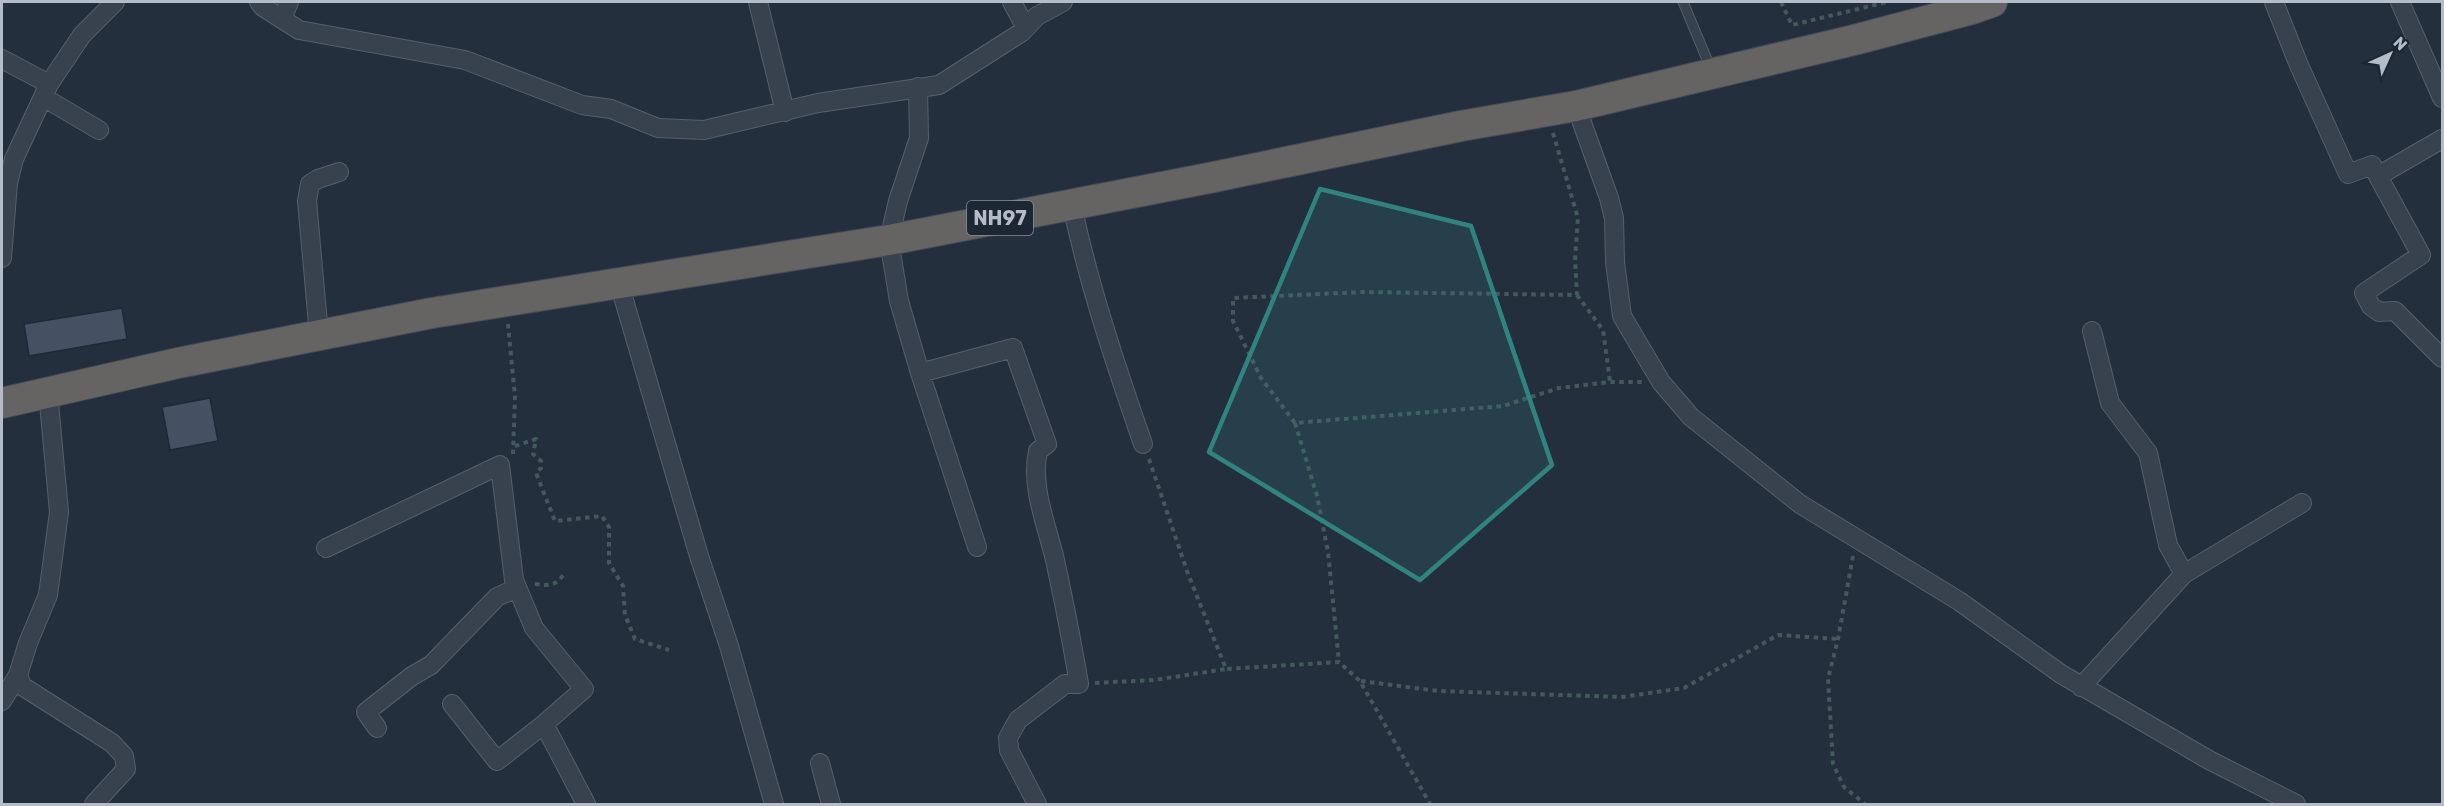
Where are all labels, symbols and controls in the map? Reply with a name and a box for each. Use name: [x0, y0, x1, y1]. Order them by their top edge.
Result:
north arrow: [2360, 24, 2420, 84]
text: N: [2389, 33, 2411, 55]
road number: NH97: [967, 201, 1033, 235]

